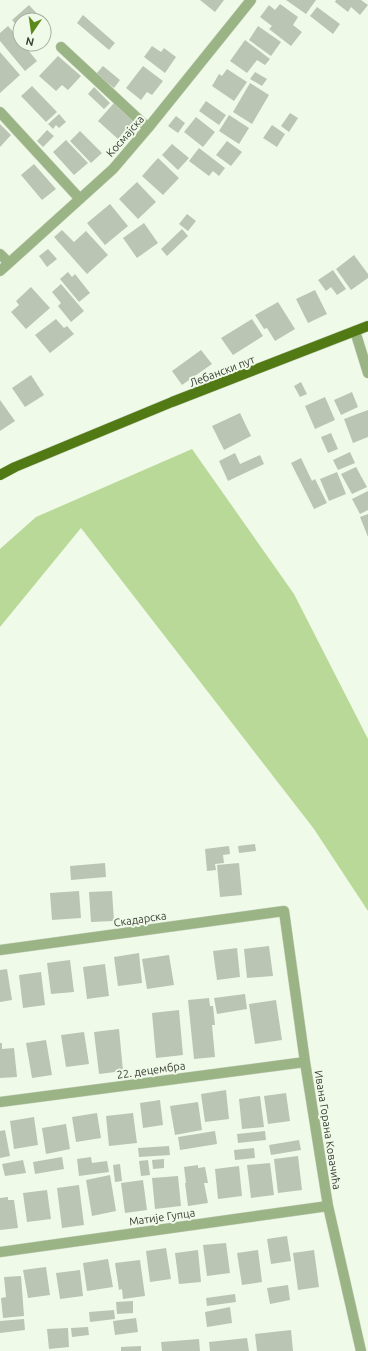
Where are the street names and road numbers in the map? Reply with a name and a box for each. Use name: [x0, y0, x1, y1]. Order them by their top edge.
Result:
street label: Космајска: [104, 113, 146, 159]
street label: Лебански пут: [188, 353, 256, 389]
street label: Скадарска: [113, 909, 167, 929]
street label: 22. децембра: [116, 1059, 186, 1081]
street label: Ивана Горана Ковачића: [313, 1069, 343, 1191]
street label: Матије Гупца: [128, 1206, 196, 1228]

